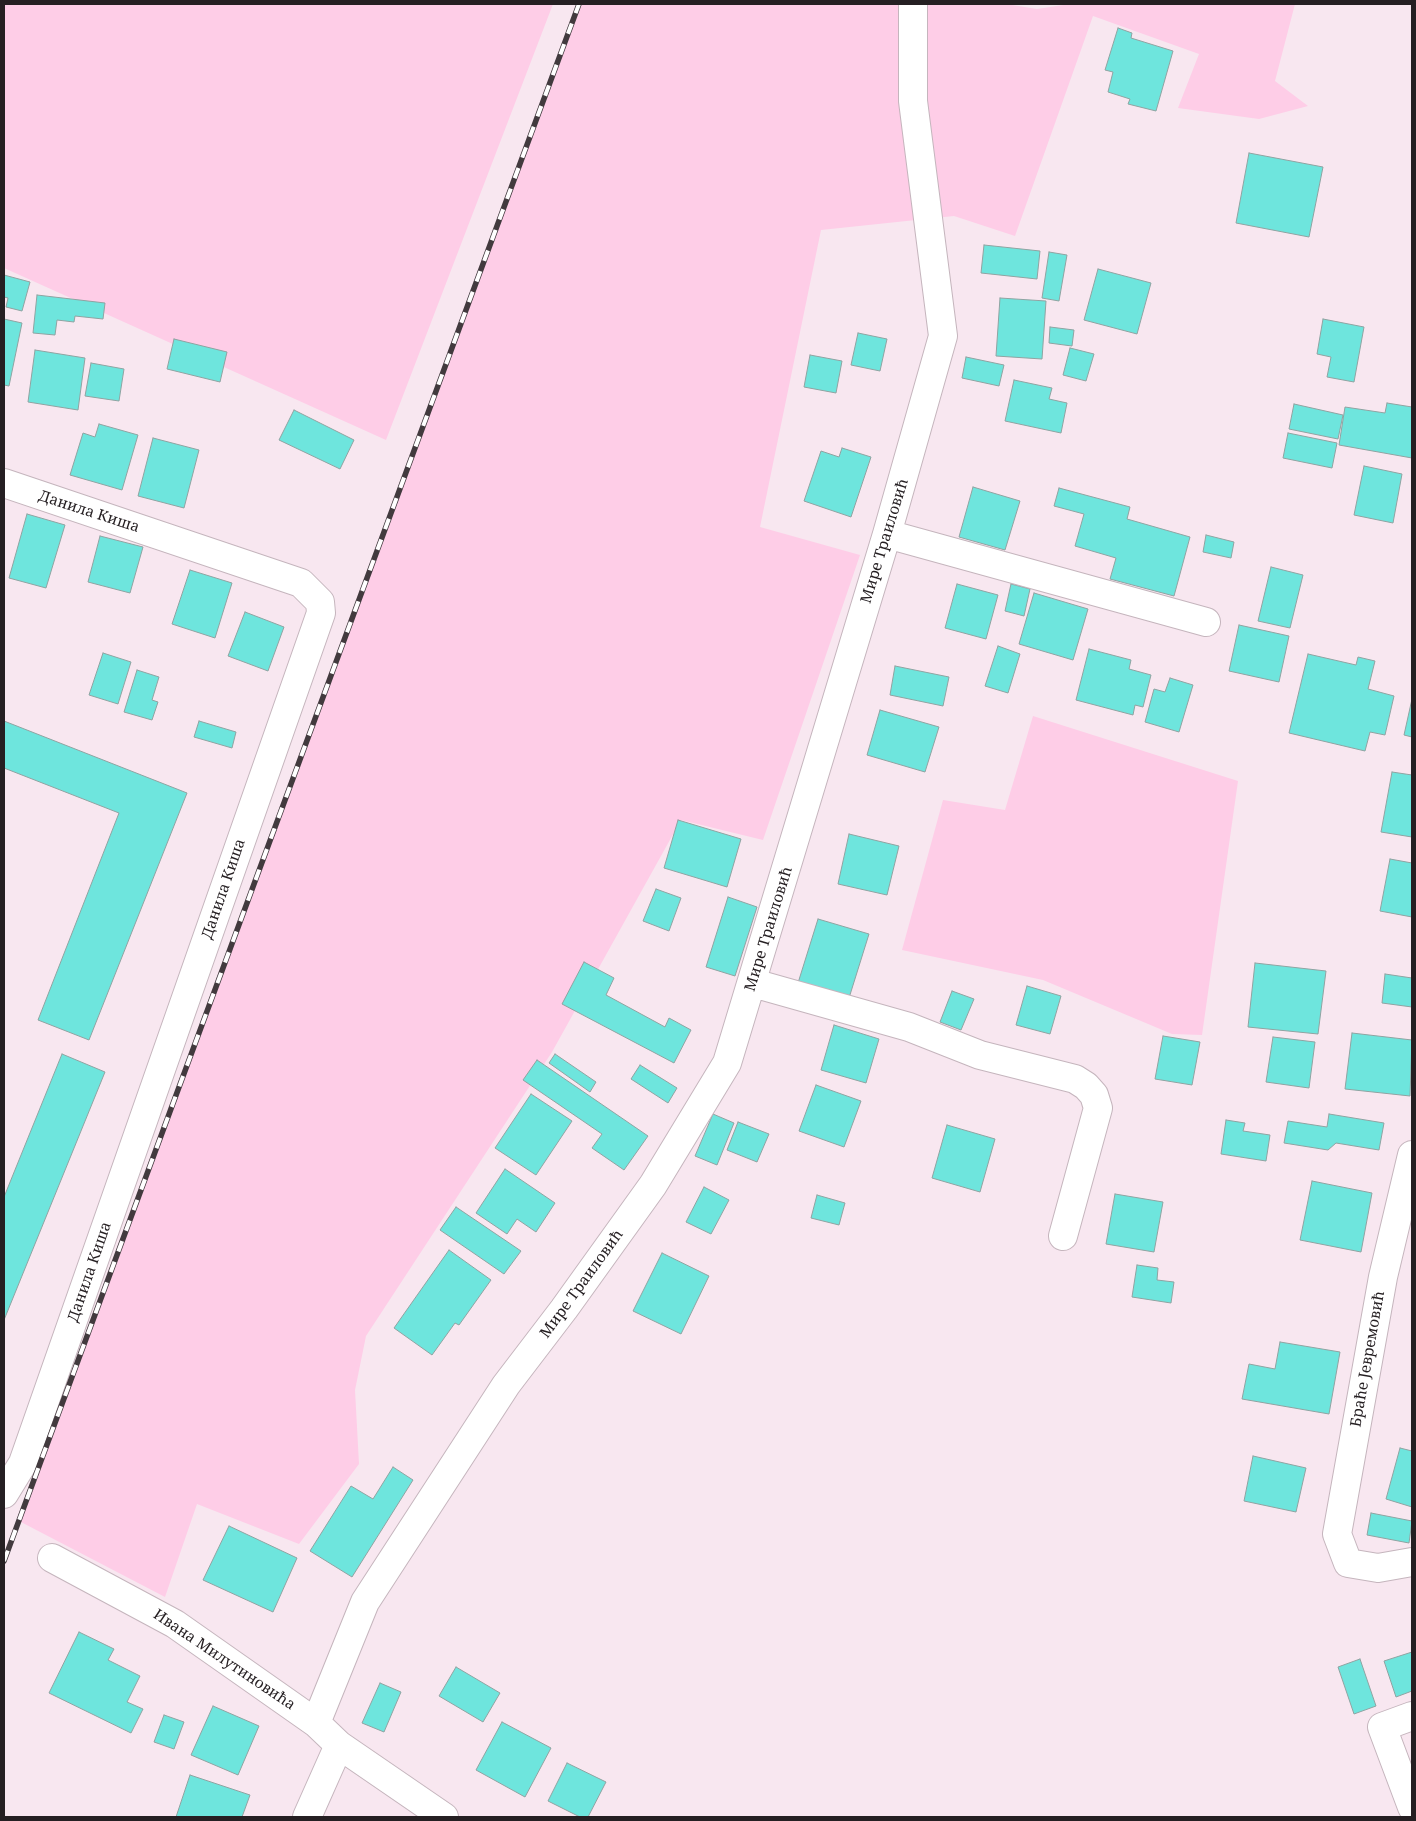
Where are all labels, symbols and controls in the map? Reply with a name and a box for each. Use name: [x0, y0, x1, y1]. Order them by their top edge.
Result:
street label: Мире Траиловић: [857, 476, 913, 606]
street label: Данила Киша: [36, 487, 142, 537]
street label: Данила Киша: [198, 836, 250, 942]
street label: Мире Траиловић: [741, 864, 797, 994]
street label: Данила Киша: [64, 1219, 116, 1325]
street label: Мире Траиловић: [537, 1226, 627, 1342]
street label: Браће Јевремовић: [1347, 1289, 1389, 1429]
street label: Ивана Милутиновића: [150, 1606, 298, 1714]

